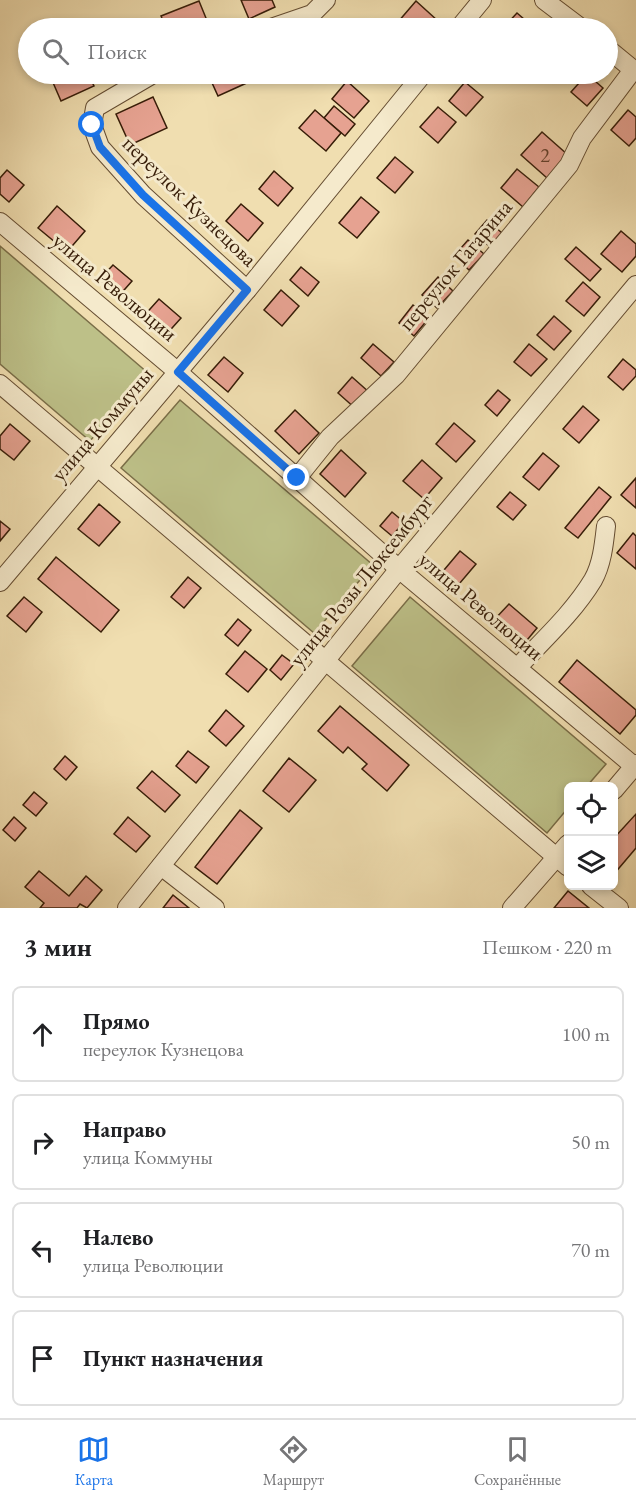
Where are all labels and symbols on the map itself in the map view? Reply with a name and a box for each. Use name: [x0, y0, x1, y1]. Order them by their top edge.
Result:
route start: [78, 111, 104, 137]
street label: переулок Кузнецова: [116, 129, 264, 273]
house number: 2: [540, 142, 550, 168]
street label: переулок Гагарина: [392, 193, 519, 337]
street label: улица Революции: [46, 226, 184, 348]
street label: улица Коммуны: [44, 361, 160, 487]
route end: [283, 464, 309, 490]
street label: улица Розы Люксембург: [283, 488, 440, 672]
street label: улица Революции: [412, 545, 550, 667]

